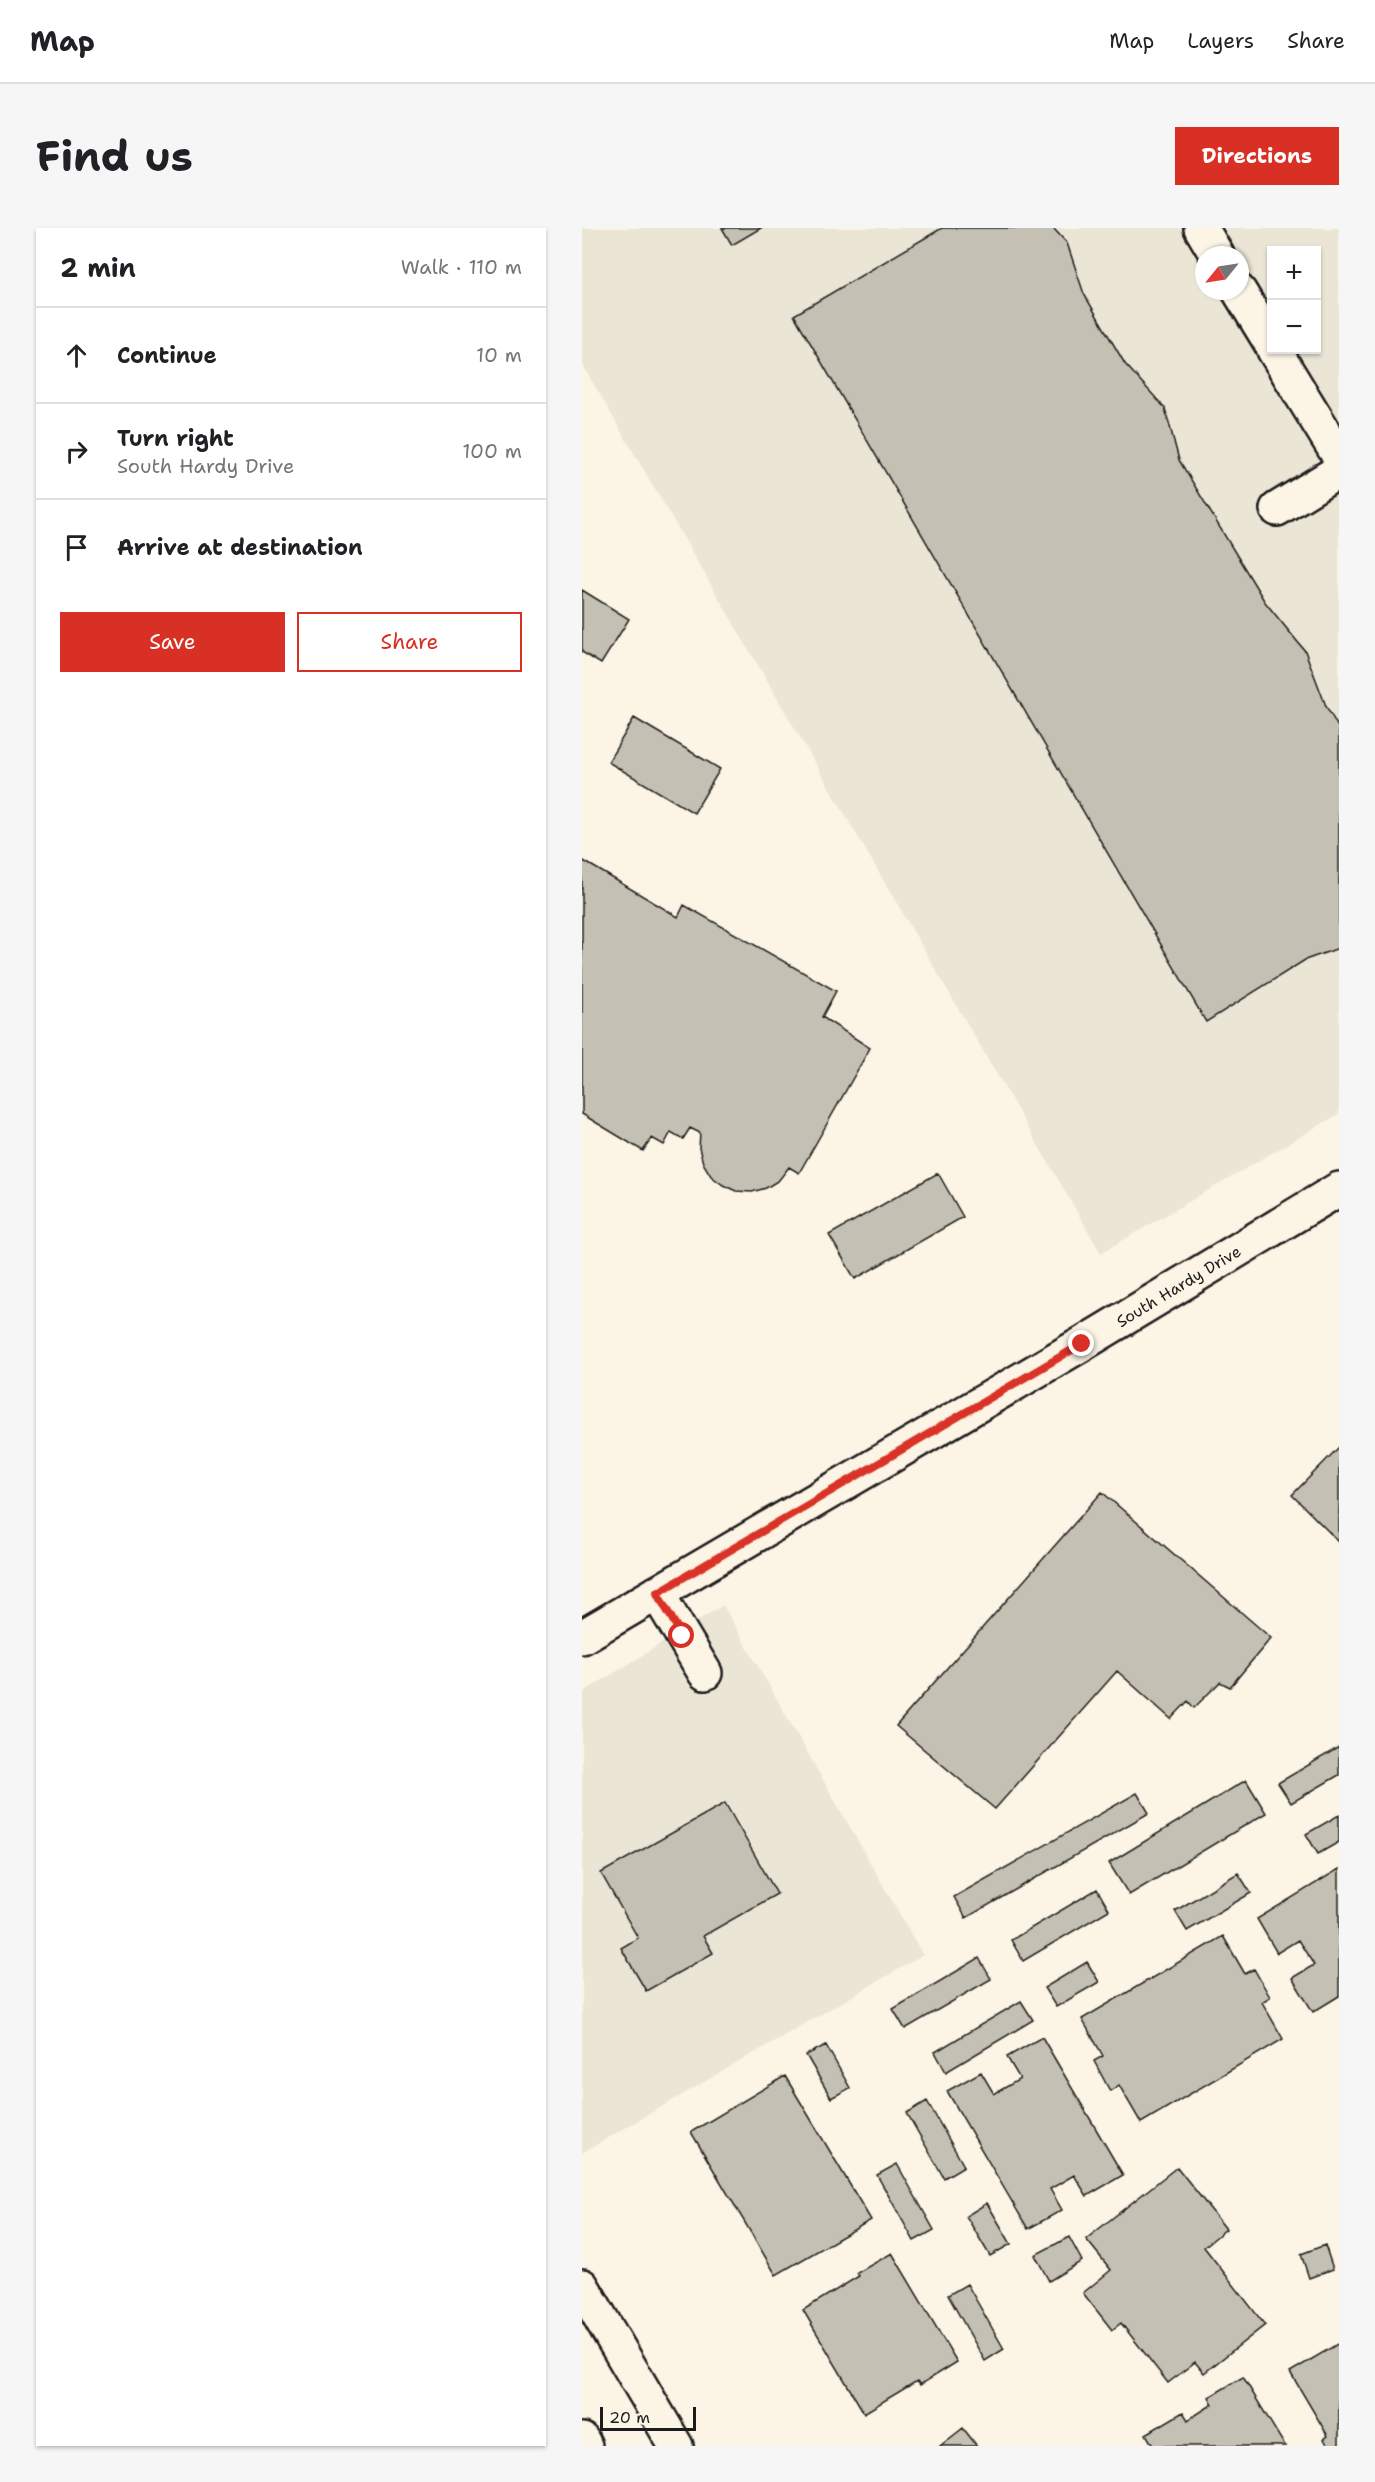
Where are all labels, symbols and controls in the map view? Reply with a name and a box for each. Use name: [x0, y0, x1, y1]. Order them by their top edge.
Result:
text: Map: [30, 22, 95, 60]
text: Map: [1109, 27, 1154, 55]
text: Layers: [1187, 27, 1254, 55]
text: Share: [1287, 27, 1345, 55]
button: Directions: [1175, 127, 1339, 185]
text: Find us: [36, 128, 193, 184]
north arrow: [1195, 246, 1249, 300]
map controls: [1267, 246, 1321, 354]
button: +: [1267, 246, 1321, 300]
text: 2 min: [60, 250, 136, 285]
text: Walk · 110 m: [401, 254, 522, 280]
button: −: [1267, 300, 1321, 354]
icon: ahead: [60, 339, 93, 372]
text: Continue: [117, 341, 217, 370]
text: 10 m: [476, 342, 522, 368]
text: Turn right: [117, 424, 234, 453]
icon: right: [60, 435, 93, 468]
text: 100 m: [462, 438, 522, 464]
text: South Hardy Drive: [117, 453, 294, 479]
icon: arrive: [60, 531, 93, 564]
text: Arrive at destination: [117, 533, 363, 562]
button: Save: [60, 612, 285, 672]
button: Share: [297, 612, 522, 672]
street label: South Hardy Drive: [1112, 1240, 1245, 1332]
route end: [1068, 1330, 1094, 1356]
route start: [668, 1622, 694, 1648]
scale bar: [600, 2404, 696, 2432]
text: 20 m: [609, 2407, 650, 2428]

